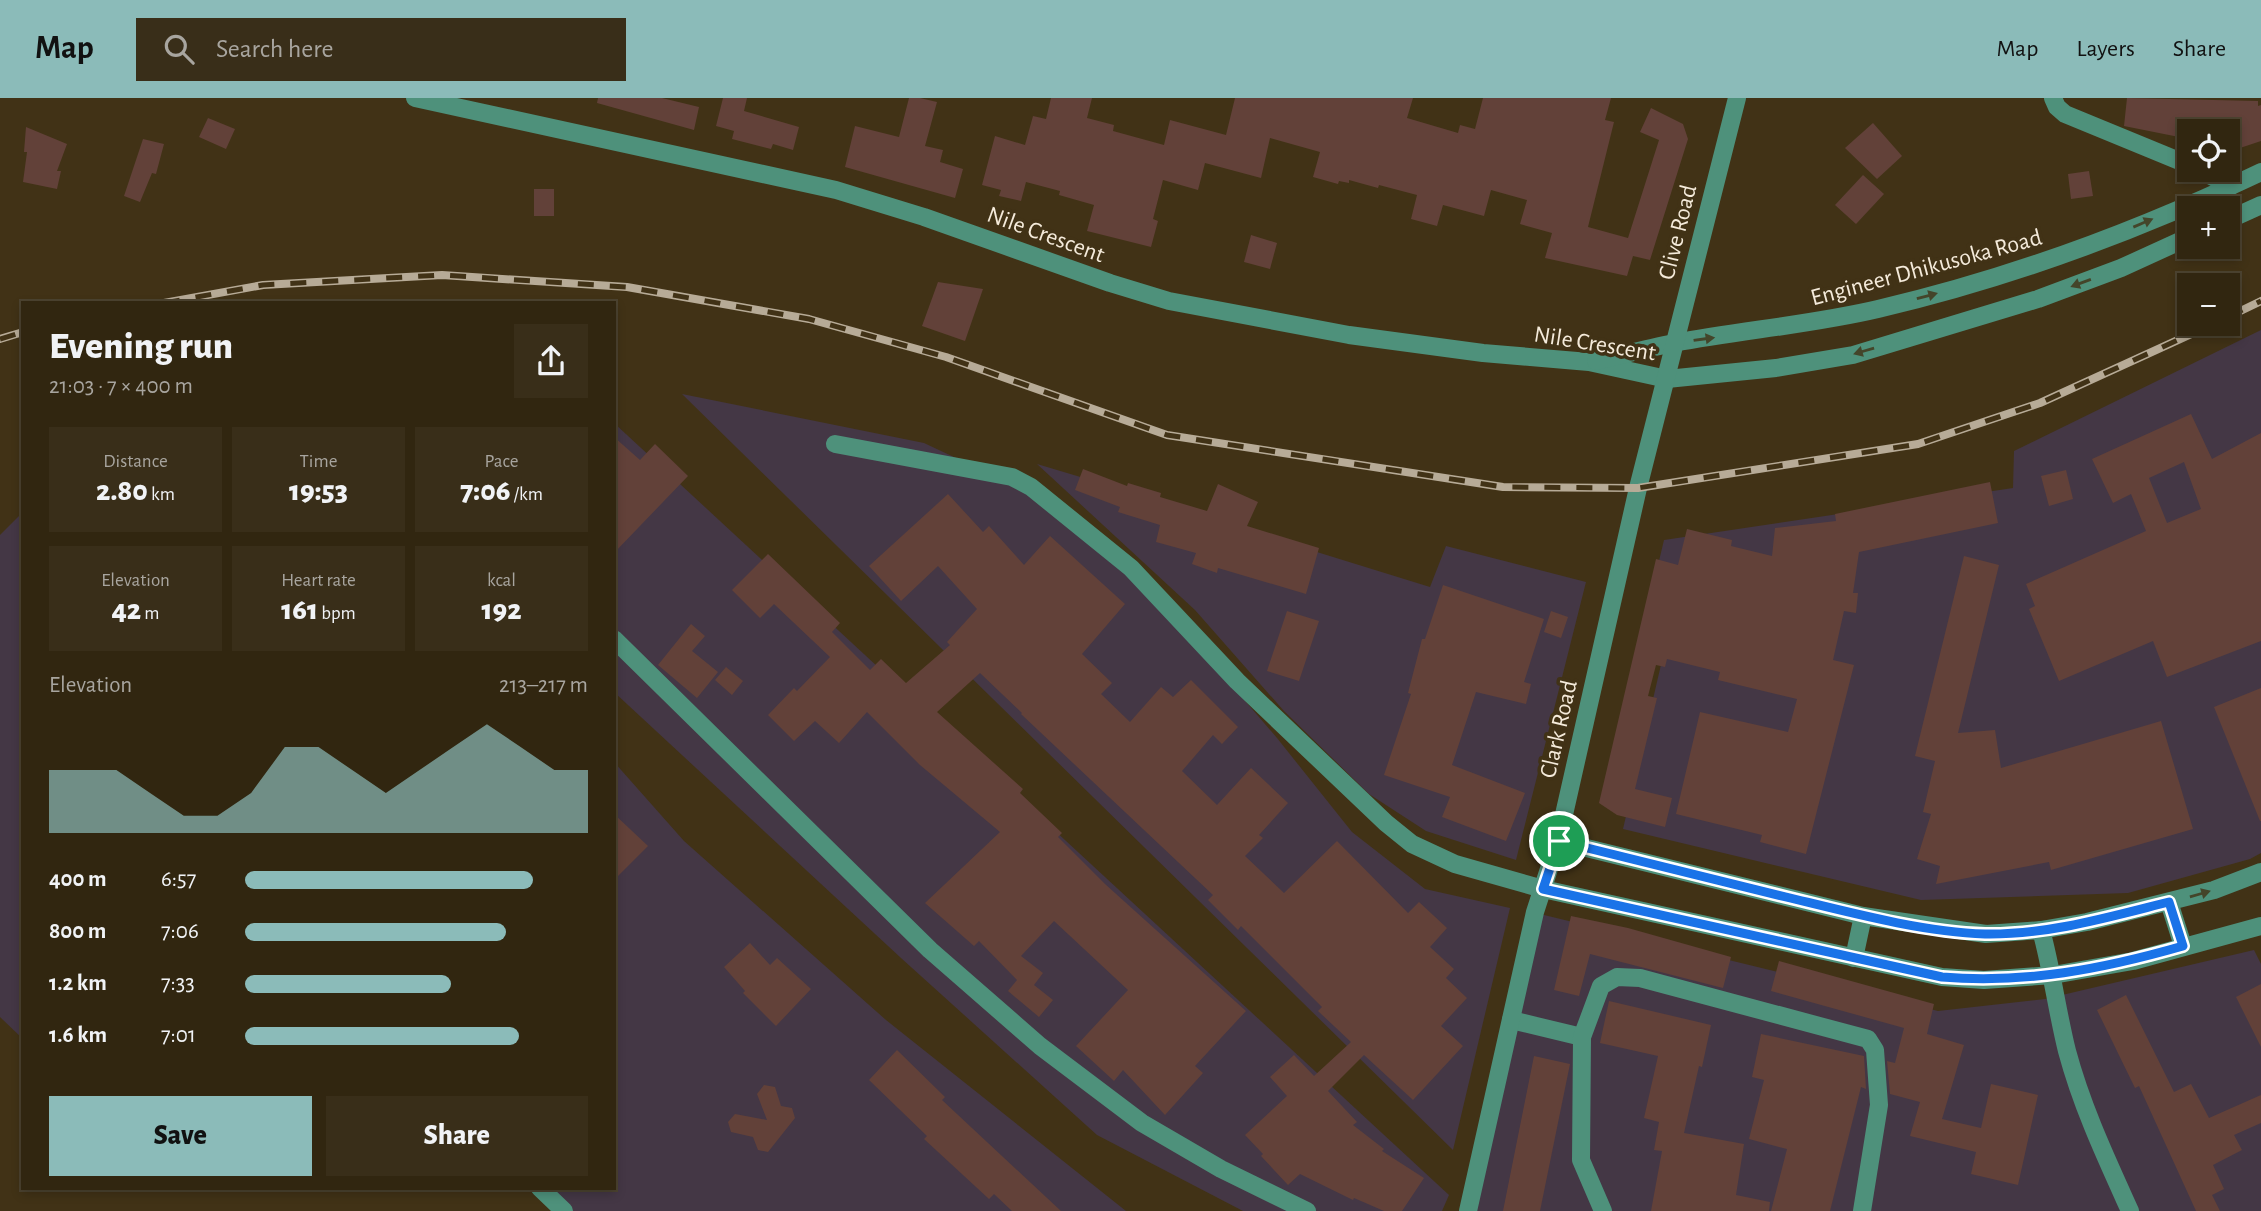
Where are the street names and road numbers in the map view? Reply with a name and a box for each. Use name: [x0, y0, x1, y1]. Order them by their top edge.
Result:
street label: Clive Road: [1655, 182, 1701, 282]
street label: Nile Crescent: [984, 203, 1108, 267]
street label: Engineer Dhikusoka Road: [1808, 226, 2044, 310]
street label: Nile Crescent: [1532, 323, 1658, 366]
street label: Clark Road: [1536, 678, 1582, 780]

